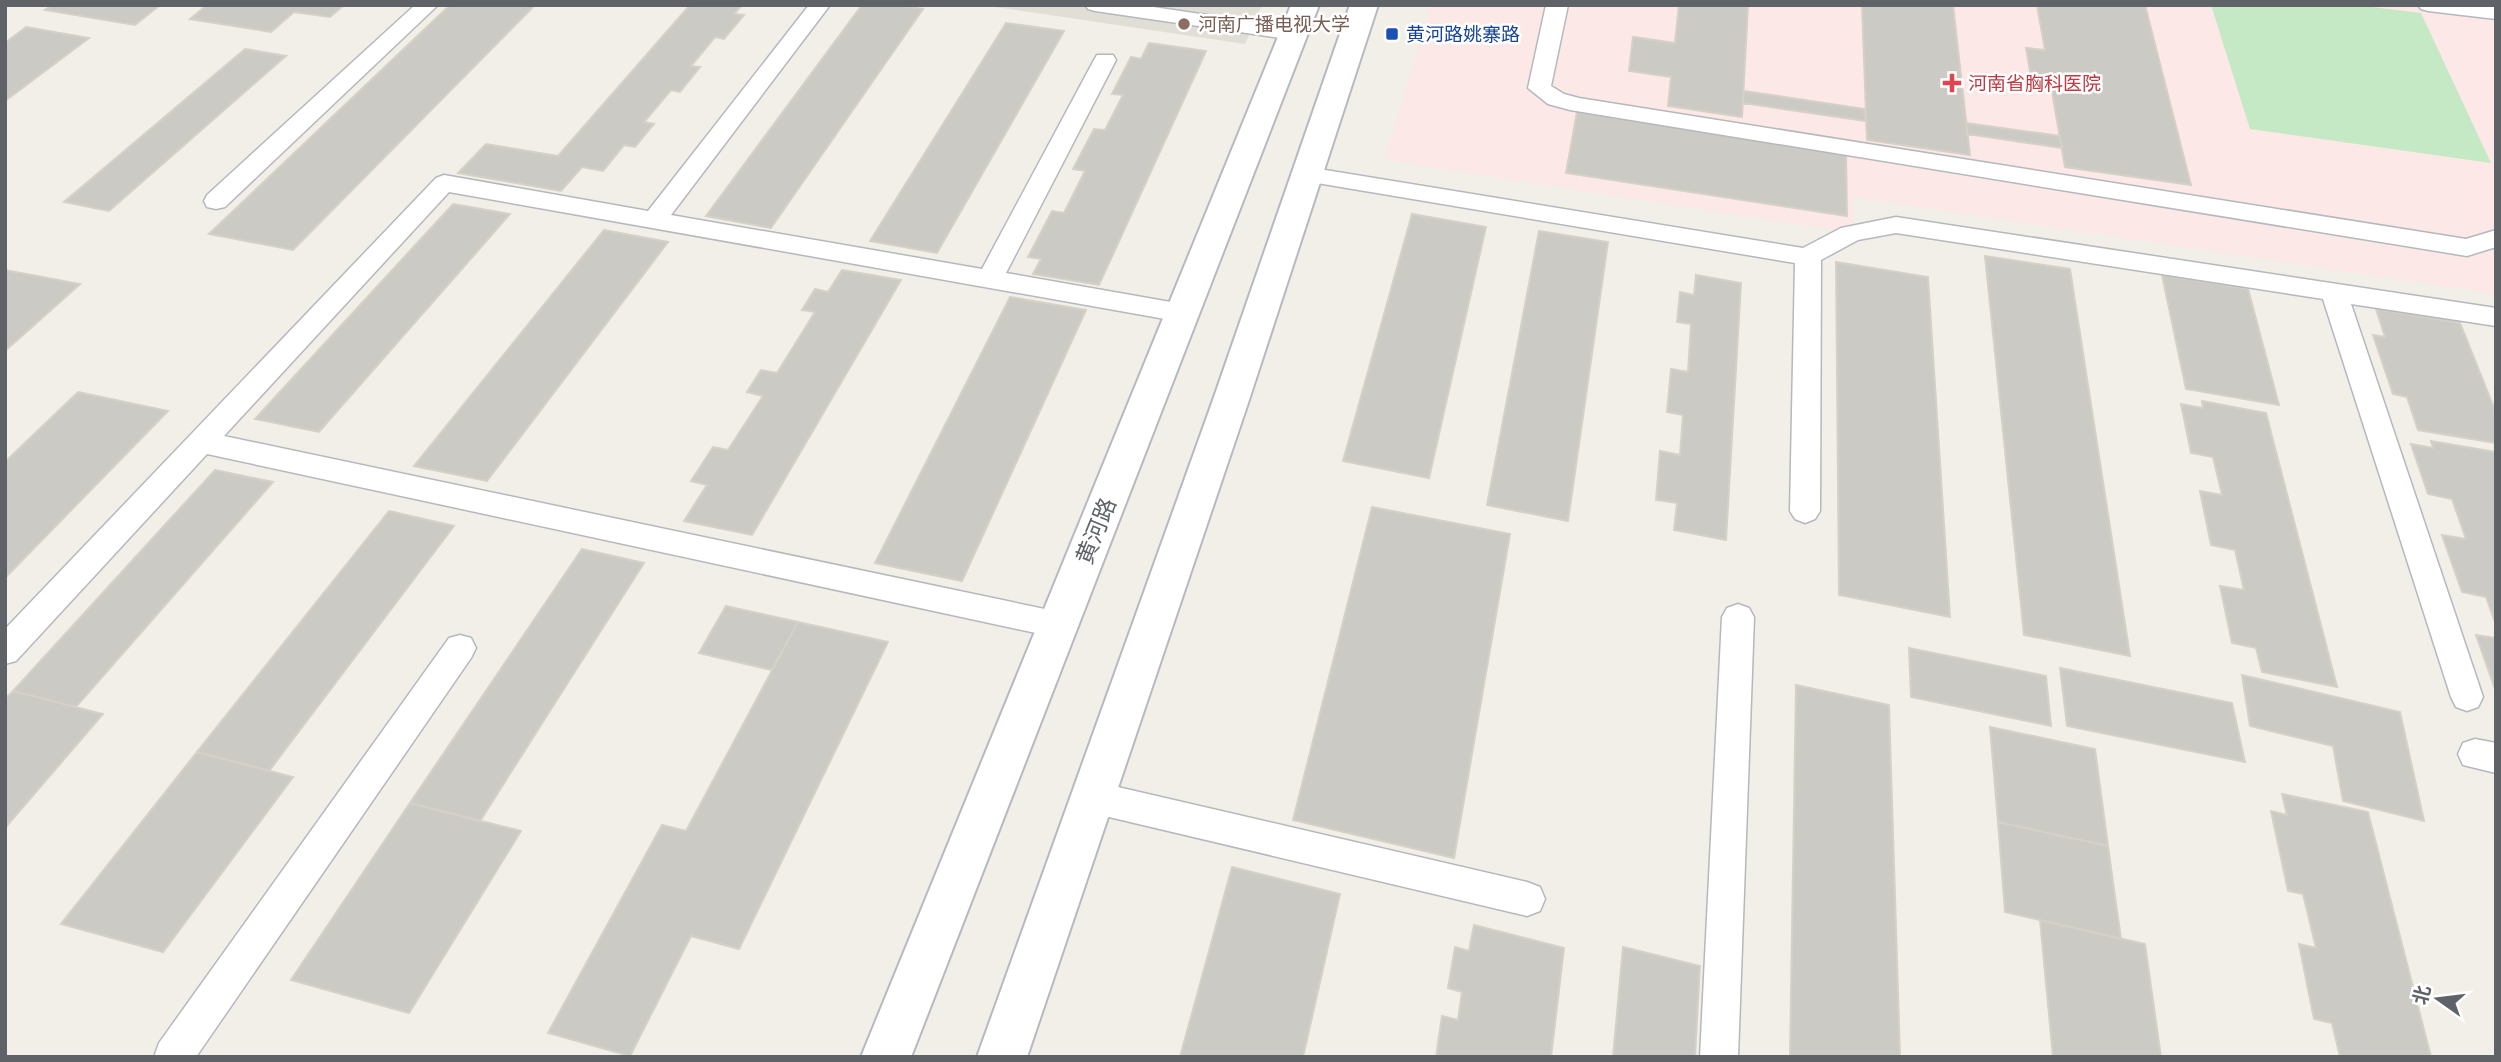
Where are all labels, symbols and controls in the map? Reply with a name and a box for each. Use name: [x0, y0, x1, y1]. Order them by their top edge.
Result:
place label: 河南广播电视大学: [1198, 14, 1350, 37]
marker: 河南广播电视大学: [1176, 16, 1192, 32]
place label: 黄河路姚寨路: [1406, 24, 1520, 47]
marker: 黄河路姚寨路: [1384, 26, 1400, 42]
marker: 河南省胸科医院: [1942, 73, 1962, 93]
place label: 河南省胸科医院: [1968, 73, 2101, 96]
street label: 黄河路: [1071, 494, 1123, 569]
north arrow: [2403, 964, 2473, 1034]
text: 北: [2410, 983, 2436, 1007]

